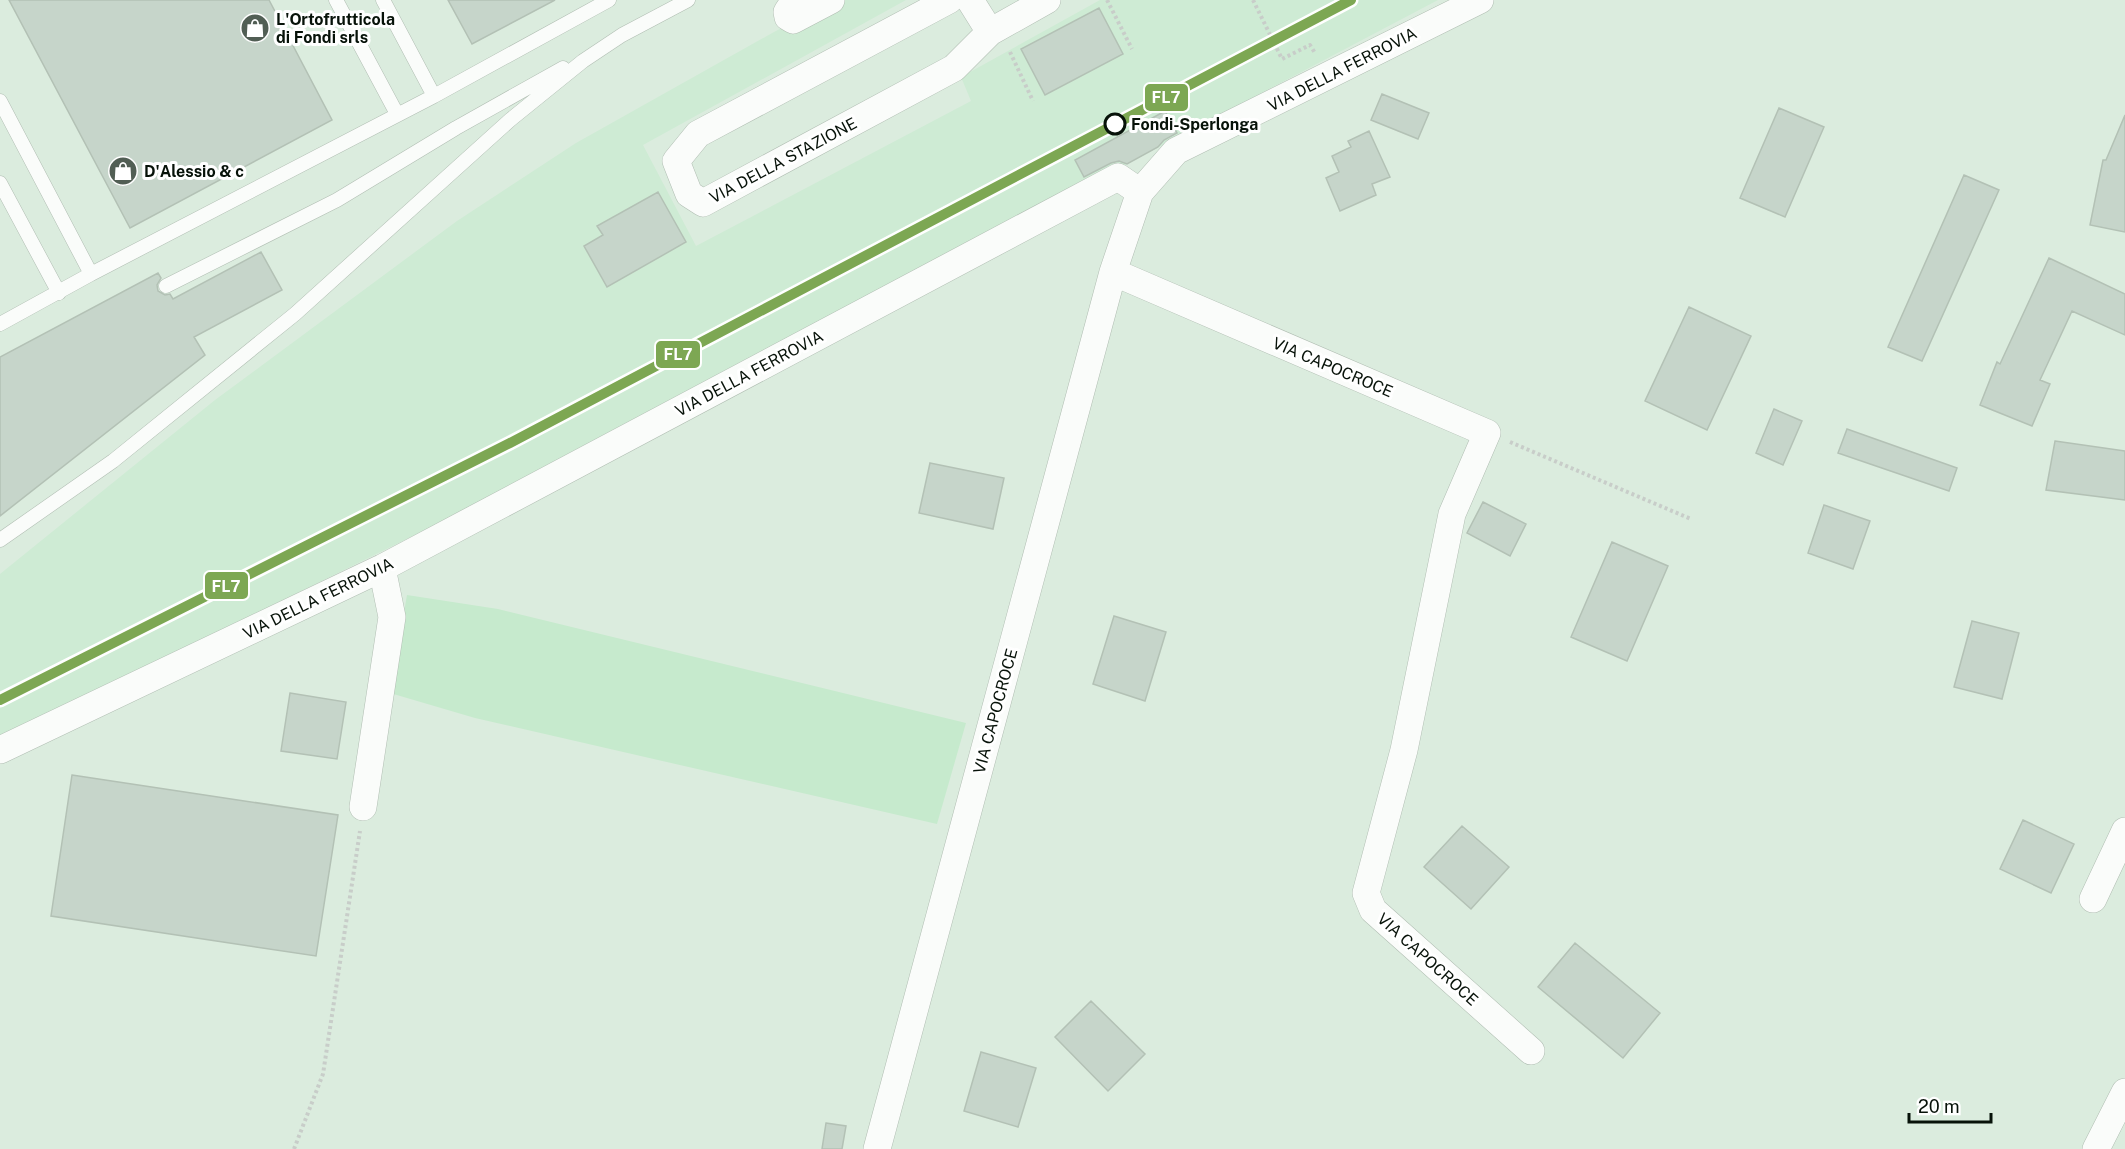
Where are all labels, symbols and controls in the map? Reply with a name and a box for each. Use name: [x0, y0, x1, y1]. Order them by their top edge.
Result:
place label: L'Ortofrutticola di Fondi srls: [276, 10, 395, 47]
shop icon: L'Ortofrutticola di Fondi srls: [239, 12, 271, 44]
street label: VIA DELLA FERROVIA: [1264, 24, 1420, 115]
line badge: FL7: [1144, 83, 1189, 112]
text: FL7: [1151, 88, 1181, 107]
marker: Fondi-Sperlonga: [1104, 113, 1126, 135]
street label: VIA DELLA STAZIONE: [706, 114, 860, 207]
place label: Fondi-Sperlonga: [1131, 115, 1258, 134]
shop icon: D'Alessio & c: [107, 155, 139, 187]
place label: D'Alessio & c: [144, 162, 244, 181]
street label: VIA DELLA FERROVIA: [672, 326, 826, 421]
street label: VIA CAPOCROCE: [1270, 334, 1396, 401]
line badge: FL7: [655, 340, 701, 369]
text: FL7: [663, 345, 693, 364]
street label: VIA DELLA FERROVIA: [240, 554, 396, 643]
line badge: FL7: [204, 571, 249, 600]
text: FL7: [211, 577, 241, 596]
street label: VIA CAPOCROCE: [970, 646, 1021, 776]
street label: VIA CAPOCROCE: [1373, 909, 1482, 1010]
scale bar: [1909, 1086, 1992, 1124]
text: 20 m: [1918, 1096, 1960, 1117]

